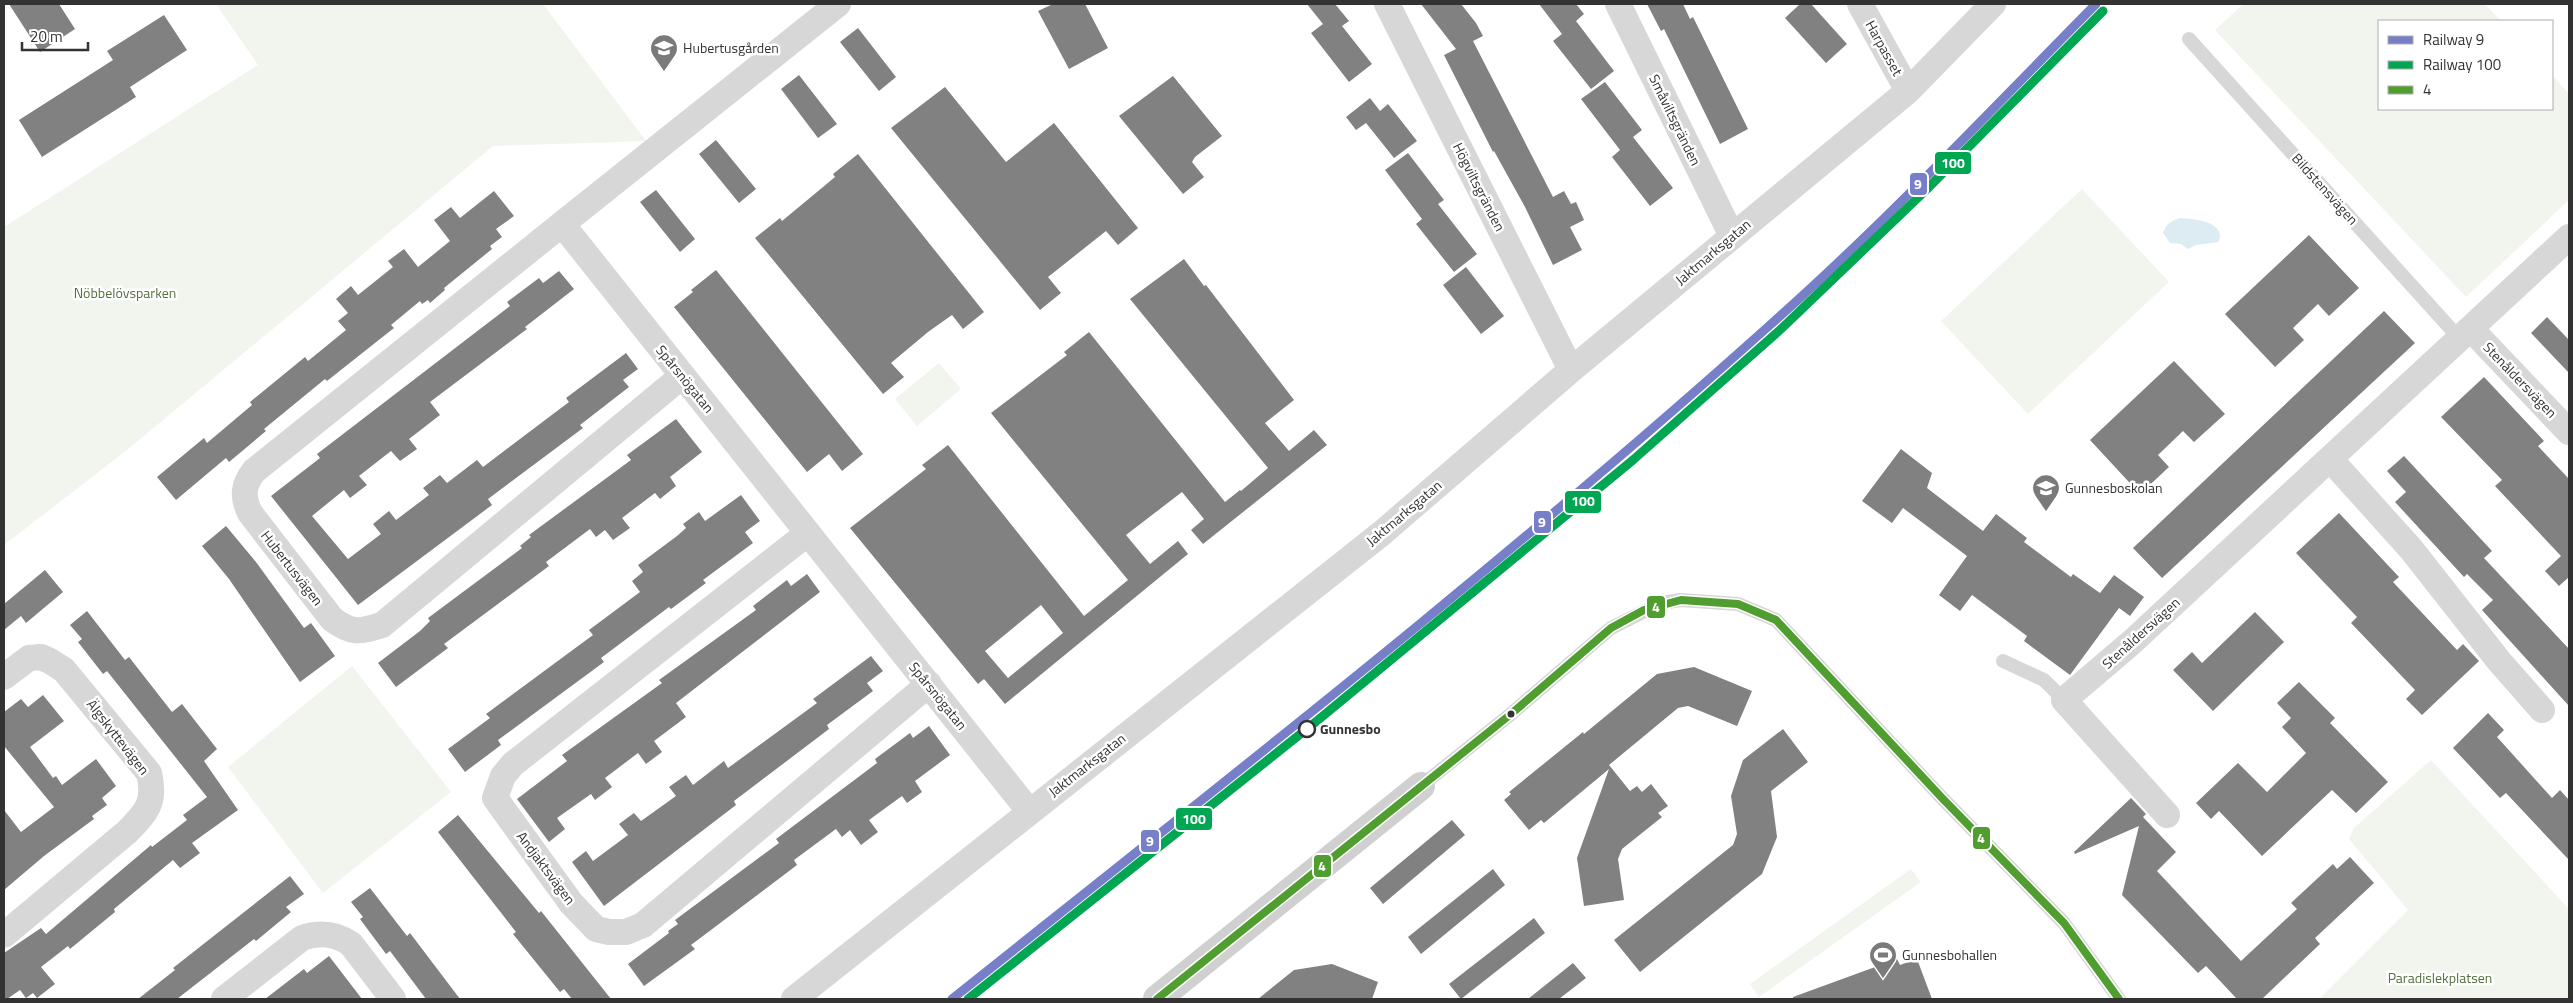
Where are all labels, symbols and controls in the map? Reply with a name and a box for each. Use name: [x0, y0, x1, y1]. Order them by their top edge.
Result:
street label: Harpasset: [1861, 16, 1908, 79]
scale bar: [22, 20, 89, 52]
legend: [2378, 20, 2553, 110]
text: 20 m: [30, 25, 63, 48]
text: Railway 9: [2423, 28, 2484, 51]
school or university icon: Hubertusgården: [649, 33, 679, 72]
place label: Hubertusgården: [683, 37, 779, 58]
text: Railway 100: [2423, 53, 2501, 76]
street label: Småviltsgränden: [1644, 71, 1707, 169]
text: 4: [2423, 78, 2431, 101]
street label: Högviltsgränden: [1448, 139, 1511, 235]
street label: Bildstensvägen: [2287, 148, 2363, 229]
line badge: 100: [1934, 151, 1972, 175]
text: 100: [1941, 152, 1965, 173]
line badge: 9: [1909, 172, 1928, 196]
text: 9: [1914, 173, 1922, 194]
street label: Jaktmarksgatan: [1670, 214, 1755, 290]
park label: Nöbbelövsparken: [74, 282, 176, 303]
street label: Stenåldersvägen: [2479, 337, 2562, 422]
street label: Spårsnögatan: [651, 340, 719, 417]
school or university icon: Gunnesboskolan: [2031, 473, 2061, 512]
street label: Jaktmarksgatan: [1361, 475, 1446, 551]
place label: Gunnesboskolan: [2065, 477, 2163, 498]
line badge: 100: [1564, 490, 1602, 514]
text: 100: [1571, 490, 1595, 511]
line badge: 9: [1533, 510, 1552, 534]
text: 9: [1538, 511, 1546, 532]
street label: Hubertusvägen: [256, 526, 328, 610]
street label: Stenåldersvägen: [2097, 592, 2184, 673]
line badge: 4: [1646, 595, 1666, 619]
text: 4: [1652, 596, 1660, 617]
street label: Spårsnögatan: [904, 657, 972, 734]
street label: Älgskyttevägen: [82, 694, 155, 779]
unlabelled marker: [1506, 709, 1516, 719]
place label: Gunnesbo: [1320, 718, 1381, 739]
marker: Gunnesbo: [1298, 720, 1316, 738]
street label: Jaktmarksgatan: [1044, 728, 1130, 802]
line badge: 100: [1175, 807, 1213, 831]
text: 100: [1182, 808, 1206, 829]
line badge: 4: [1972, 826, 1991, 850]
street label: Andjaktsvägen: [512, 827, 581, 909]
text: 4: [1977, 827, 1985, 848]
line badge: 9: [1140, 829, 1160, 853]
text: 9: [1146, 830, 1154, 851]
line badge: 4: [1313, 854, 1332, 878]
text: 4: [1318, 855, 1326, 876]
sports icon: Gunnesbohallen: [1868, 940, 1898, 979]
place label: Gunnesbohallen: [1902, 944, 1997, 965]
park label: Paradislekplatsen: [2388, 967, 2492, 988]

